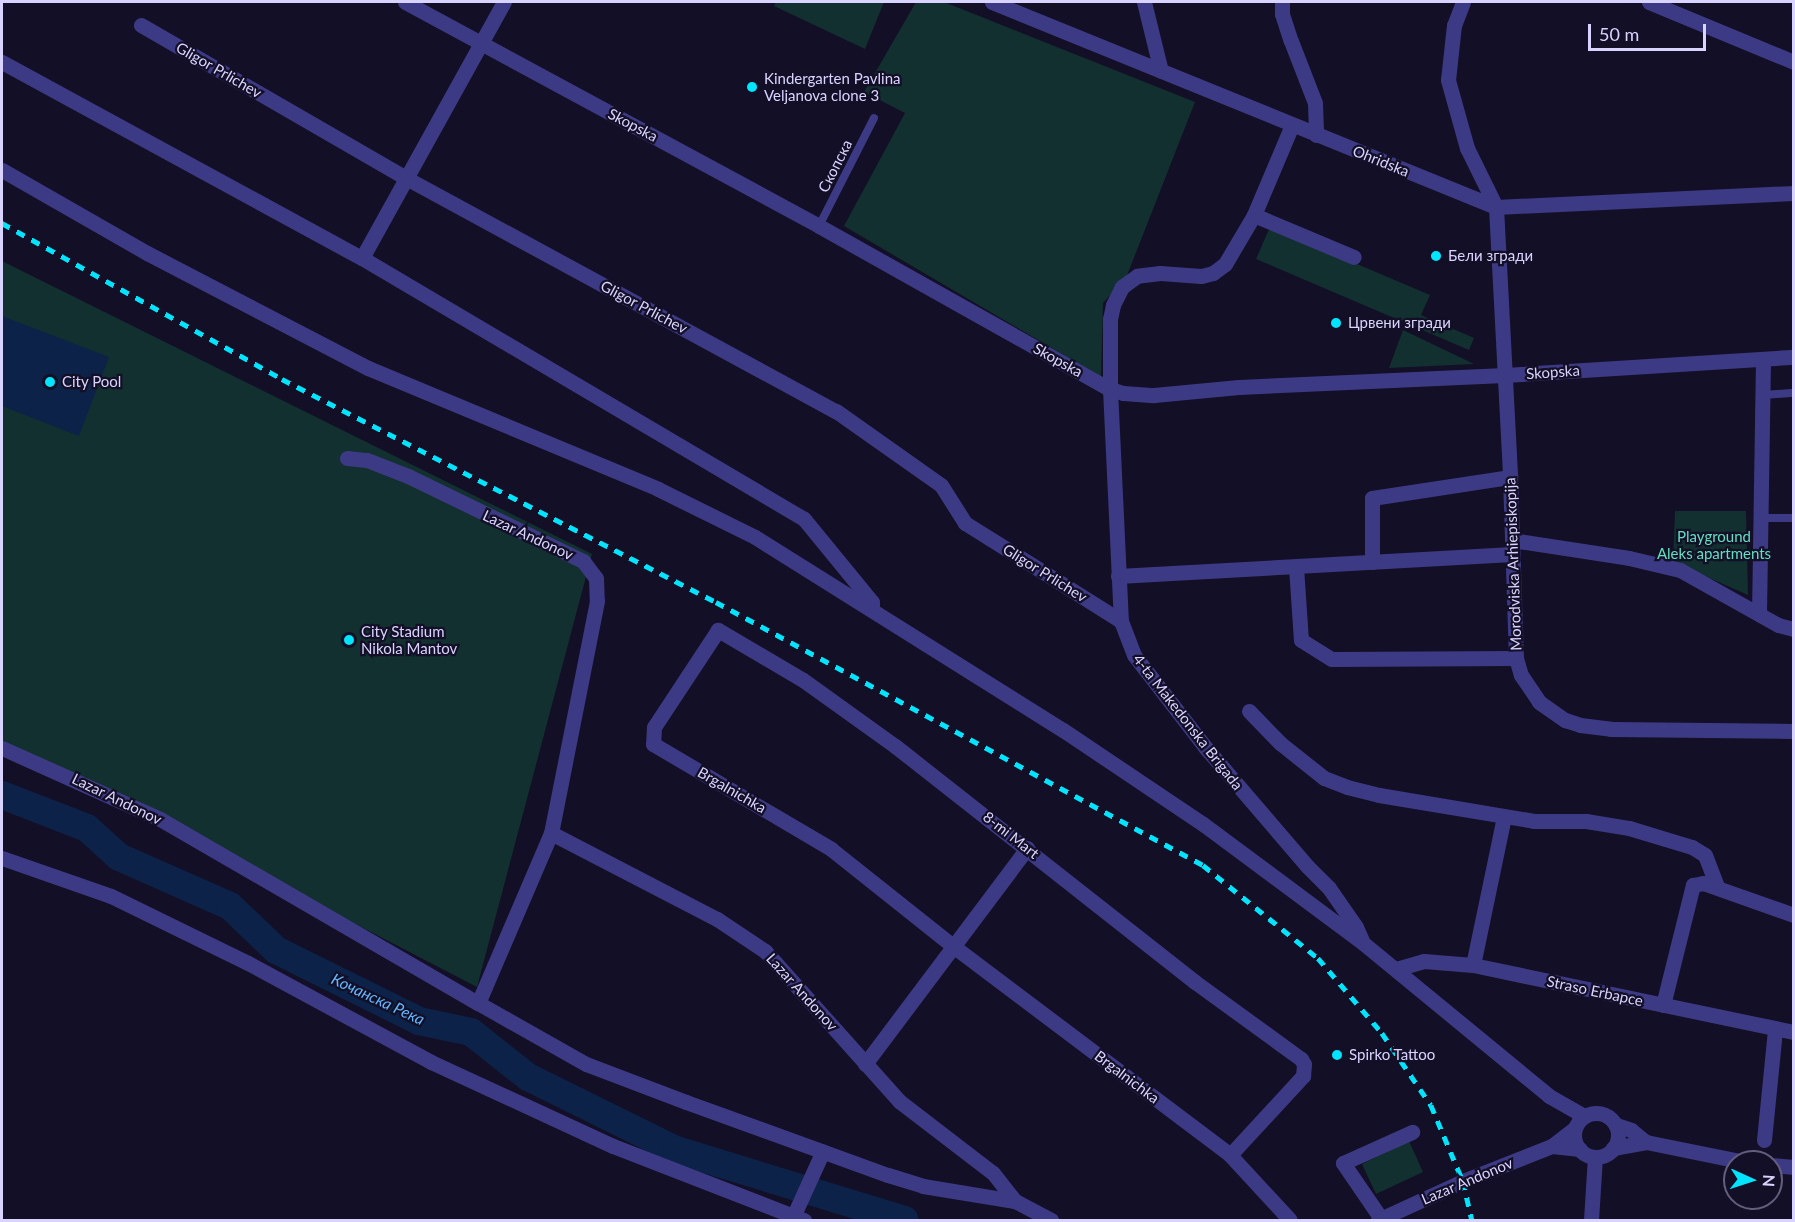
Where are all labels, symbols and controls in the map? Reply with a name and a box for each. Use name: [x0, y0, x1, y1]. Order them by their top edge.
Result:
scale bar: [1591, 12, 1710, 50]
text: 50 m: [1599, 23, 1639, 45]
street label: Gligor Prlichev: [173, 38, 265, 102]
place label: Kindergarten Pavlina Veljanova clone 3: [764, 69, 900, 104]
marker: Kindergarten Pavlina Veljanova clone 3: [745, 80, 759, 94]
street label: Skopska: [605, 104, 661, 146]
street label: Скопска: [814, 137, 856, 195]
street label: Ohridska: [1350, 142, 1412, 180]
place label: Бели згради: [1448, 247, 1533, 265]
marker: Бели згради: [1429, 249, 1443, 263]
street label: Gligor Prlichev: [597, 277, 691, 337]
place label: Црвени згради: [1348, 314, 1451, 332]
marker: Црвени згради: [1329, 316, 1343, 330]
street label: Skopska: [1030, 339, 1086, 381]
street label: Skopska: [1526, 361, 1580, 383]
place label: City Pool: [62, 373, 122, 391]
marker: City Pool: [43, 375, 57, 389]
street label: Morodviska Arhiepiskopija: [1501, 477, 1525, 651]
street label: Lazar Andonov: [480, 506, 576, 564]
park label: Playground Aleks apartments: [1657, 527, 1771, 562]
street label: Gligor Prlichev: [1000, 540, 1090, 606]
place label: City Stadium Nikola Mantov: [361, 622, 457, 657]
marker: City Stadium Nikola Mantov: [342, 633, 356, 647]
street label: 4-ta Makedonska Brigada: [1129, 650, 1247, 794]
street label: Brgalnichka: [695, 763, 769, 817]
street label: Lazar Andonov: [69, 769, 165, 829]
street label: 8-mi Mart: [979, 808, 1043, 862]
street label: Lazar Andonov: [762, 949, 842, 1035]
water label: Кочанска Река: [328, 969, 428, 1029]
street label: Straso Erbapce: [1545, 972, 1645, 1010]
place label: Spirko Tattoo: [1349, 1046, 1436, 1064]
street label: Brgalnichka: [1091, 1047, 1163, 1107]
marker: Spirko Tattoo: [1330, 1048, 1344, 1062]
north arrow: [1723, 1150, 1783, 1210]
street label: Lazar Andonov: [1418, 1153, 1516, 1209]
text: N: [1760, 1174, 1779, 1188]

